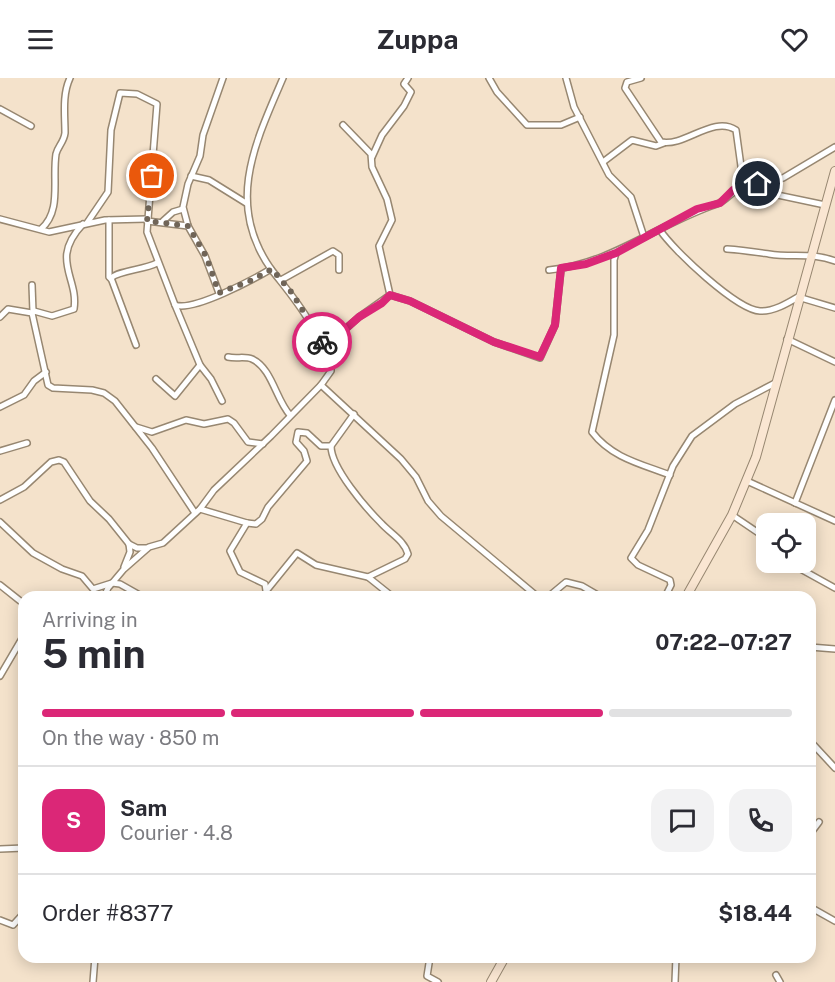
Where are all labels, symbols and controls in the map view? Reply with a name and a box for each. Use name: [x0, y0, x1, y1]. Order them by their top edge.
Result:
icon: menu: [24, 23, 57, 56]
text: Zuppa: [376, 23, 459, 55]
icon: heart: [778, 23, 811, 56]
pin: [126, 150, 177, 201]
pin: [732, 158, 783, 209]
icon: bag: [135, 159, 168, 192]
icon: home: [741, 167, 774, 200]
courier: [292, 312, 352, 372]
icon: bike: [306, 326, 339, 359]
map controls: [756, 513, 816, 573]
button: locate: [756, 513, 816, 573]
text: Arriving in: [42, 608, 137, 632]
text: 07:22–07:27: [655, 629, 792, 655]
text: 5 min: [42, 631, 146, 677]
text: On the way · 850 m: [42, 726, 219, 750]
button: chat: [651, 789, 714, 852]
button: phone: [729, 789, 792, 852]
text: Sam: [120, 795, 167, 821]
text: S: [66, 807, 81, 833]
text: Courier · 4.8: [120, 821, 233, 845]
text: Order #8377: [42, 900, 174, 926]
text: $18.44: [718, 900, 792, 926]

